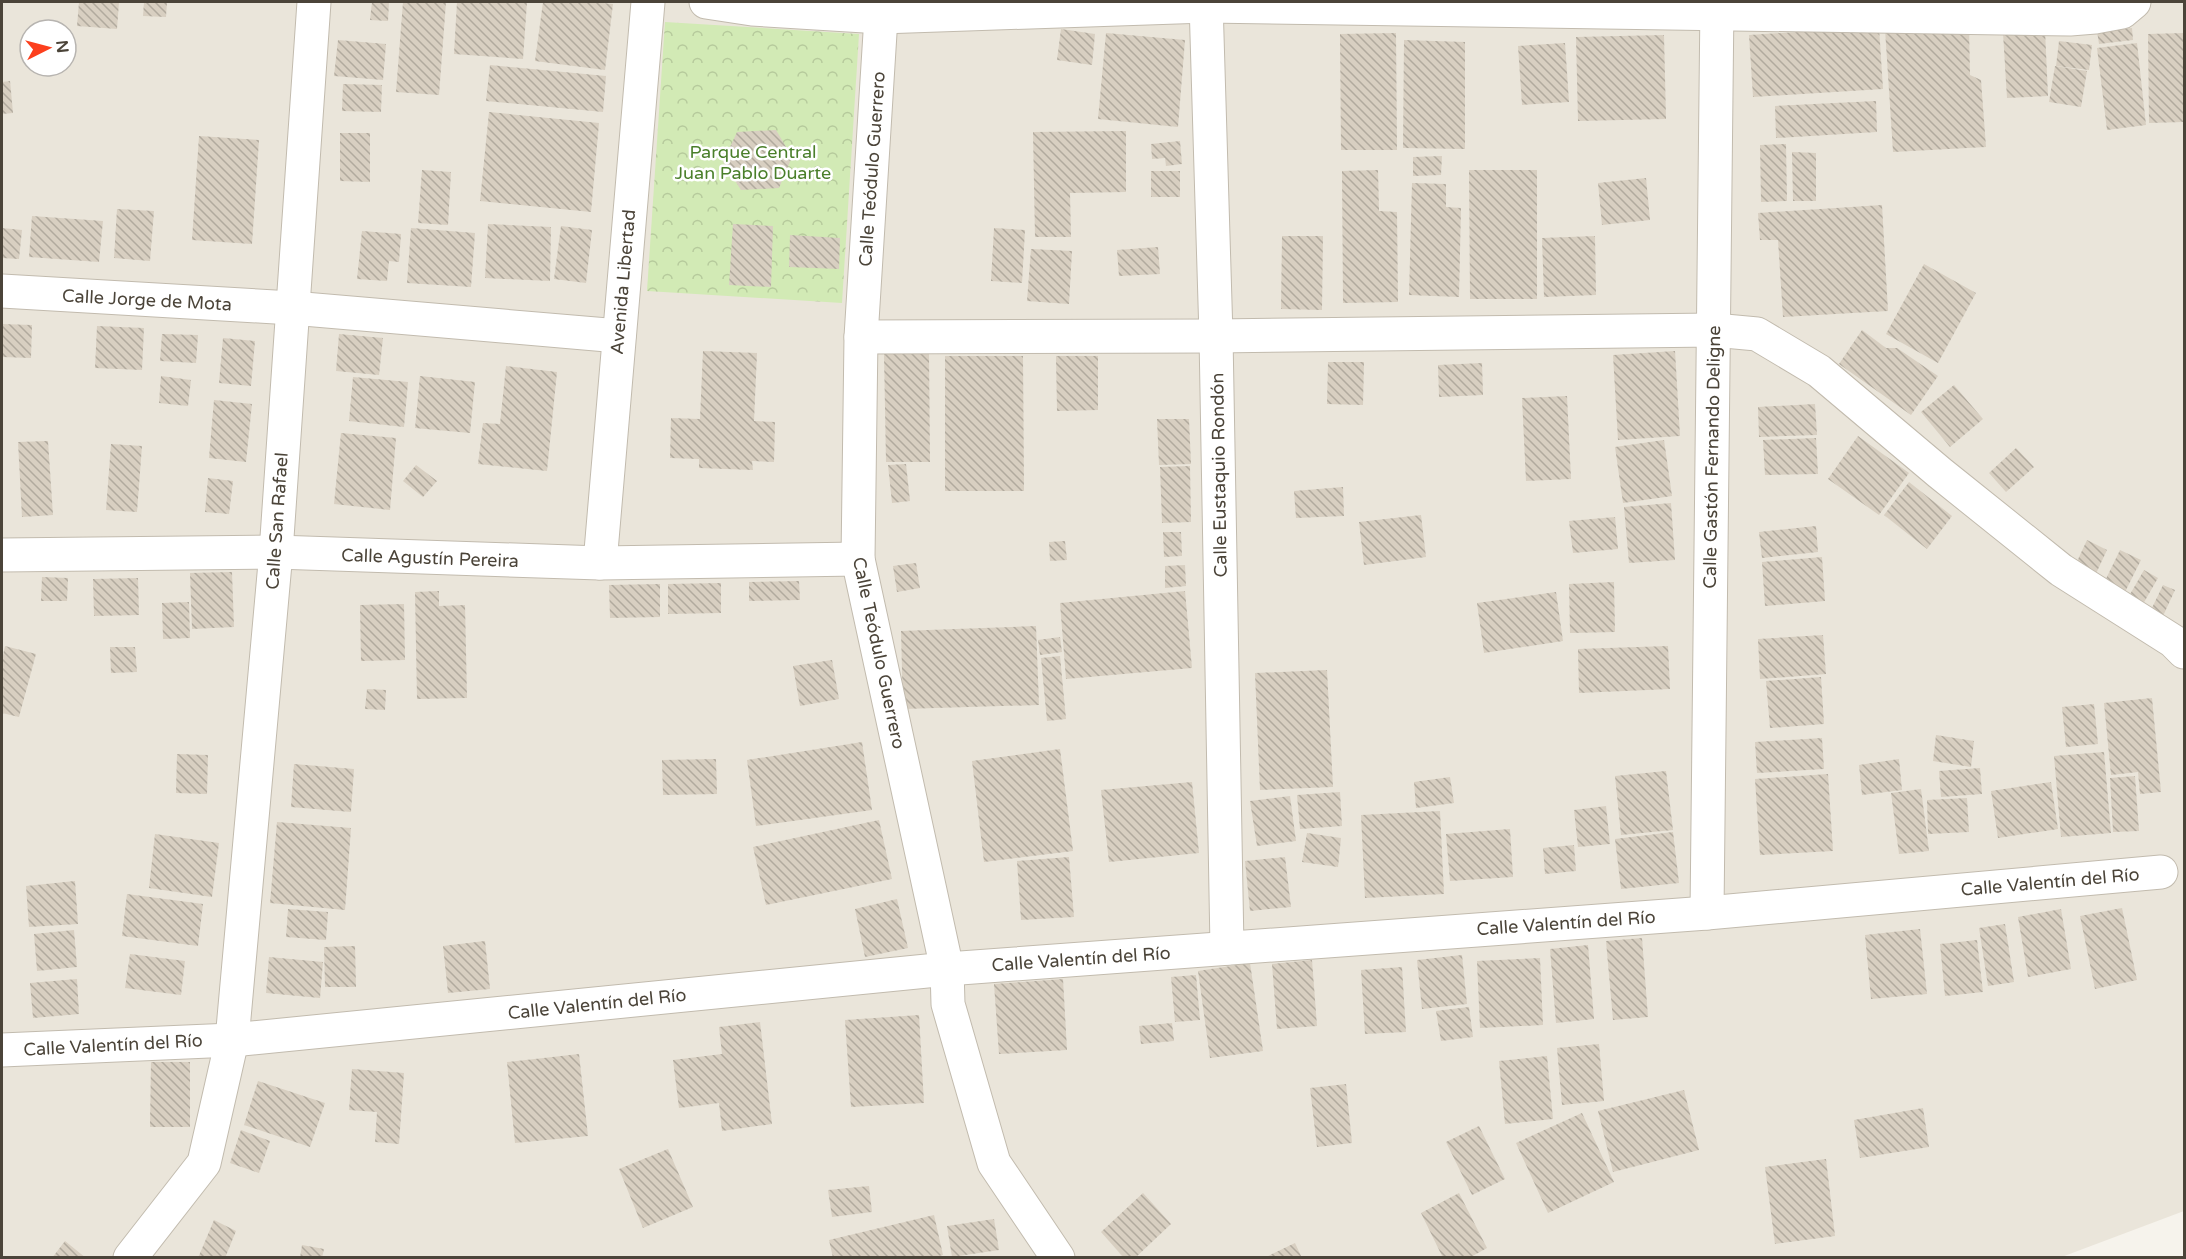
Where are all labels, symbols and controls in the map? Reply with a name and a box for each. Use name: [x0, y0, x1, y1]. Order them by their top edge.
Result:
north arrow: [18, 18, 78, 78]
text: N: [51, 39, 73, 54]
street label: Calle Teódulo Guerrero: [854, 70, 890, 267]
park label: Parque Central Juan Pablo Duarte: [675, 141, 831, 184]
street label: Avenida Libertad: [606, 209, 640, 355]
street label: Calle Jorge de Mota: [62, 285, 232, 315]
street label: Calle Gastón Fernando Deligne: [1699, 325, 1725, 589]
street label: Calle Eustaquio Rondón: [1206, 372, 1232, 578]
street label: Calle San Rafael: [261, 452, 293, 590]
street label: Calle Agustín Pereira: [341, 544, 519, 572]
street label: Calle Teódulo Guerrero: [848, 555, 910, 751]
street label: Calle Valentín del Río: [1960, 863, 2140, 901]
street label: Calle Valentín del Río: [1476, 906, 1656, 940]
street label: Calle Valentín del Río: [991, 942, 1171, 976]
street label: Calle Valentín del Río: [507, 984, 687, 1024]
street label: Calle Valentín del Río: [23, 1029, 203, 1061]

